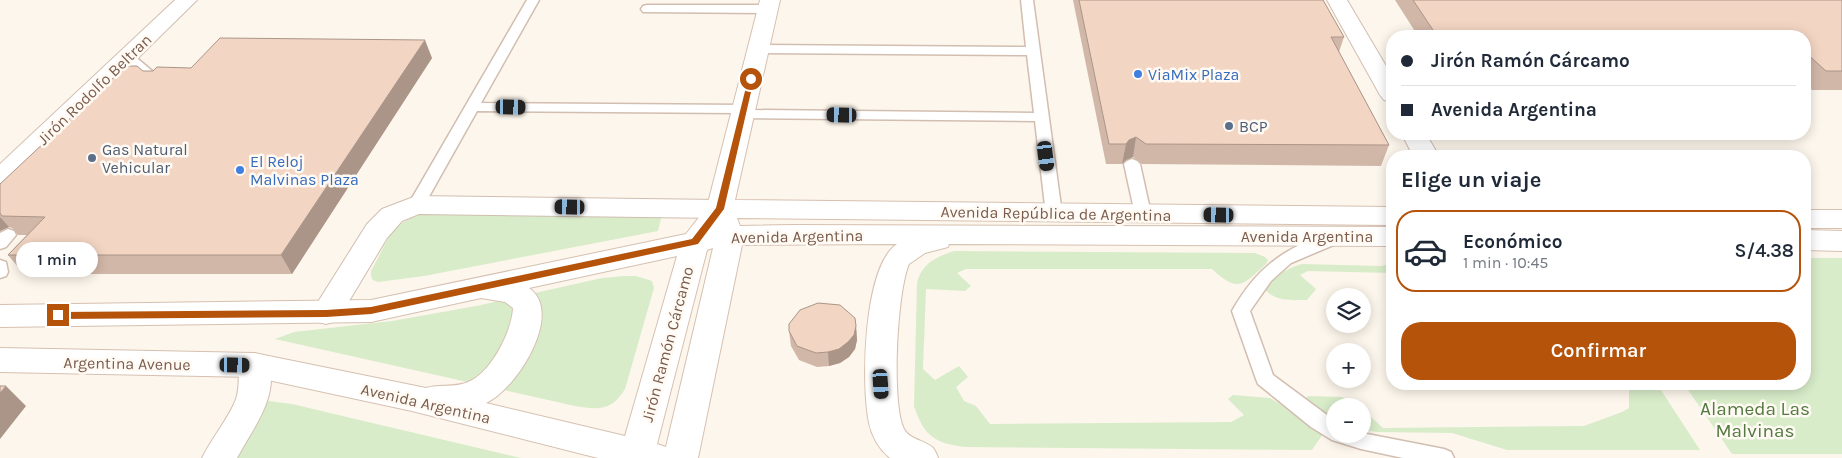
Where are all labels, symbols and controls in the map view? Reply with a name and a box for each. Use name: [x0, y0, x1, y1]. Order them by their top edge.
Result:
street label: Jirón Rodolfo Beltran: [33, 30, 155, 149]
text: Jirón Ramón Cárcamo: [1431, 50, 1630, 72]
place label: ViaMix Plaza: [1148, 65, 1239, 84]
route start: [740, 68, 762, 90]
marker: ViaMix Plaza: [1132, 68, 1144, 80]
car: [495, 99, 526, 115]
text: Avenida Argentina: [1431, 99, 1597, 121]
car: [826, 107, 857, 123]
place label: BCP: [1239, 117, 1268, 136]
marker: BCP: [1223, 120, 1235, 132]
place label: Gas Natural Vehicular: [102, 140, 188, 177]
car: [1036, 140, 1055, 172]
marker: Gas Natural Vehicular: [86, 152, 98, 164]
place label: El Reloj Malvinas Plaza: [250, 152, 359, 189]
marker: El Reloj Malvinas Plaza: [234, 164, 246, 176]
text: Elige un viaje: [1401, 167, 1541, 193]
car: [554, 199, 585, 215]
street label: Avenida República de Argentina: [941, 202, 1171, 225]
car: [1203, 207, 1234, 223]
street label: Avenida Argentina: [731, 226, 863, 247]
street label: Avenida Argentina: [1241, 227, 1373, 246]
icon: car: [1403, 229, 1448, 274]
text: Económico: [1463, 231, 1563, 253]
text: S/4.38: [1735, 240, 1794, 262]
callout: 1 min: [17, 242, 99, 278]
text: 1 min: [37, 250, 77, 269]
text: 1 min · 10:45: [1463, 253, 1548, 272]
street label: Jirón Ramón Cárcamo: [638, 264, 697, 424]
map controls: [1326, 288, 1371, 443]
button: layers: [1326, 288, 1371, 333]
route end: [47, 304, 69, 326]
button: Confirmar: [1401, 322, 1796, 380]
button: +: [1326, 343, 1371, 388]
street label: Argentina Avenue: [63, 353, 191, 374]
car: [219, 357, 250, 373]
car: [872, 369, 889, 399]
street label: Avenida Argentina: [359, 379, 493, 428]
button: −: [1326, 398, 1371, 443]
park label: Alameda Las Malvinas: [1700, 398, 1810, 442]

